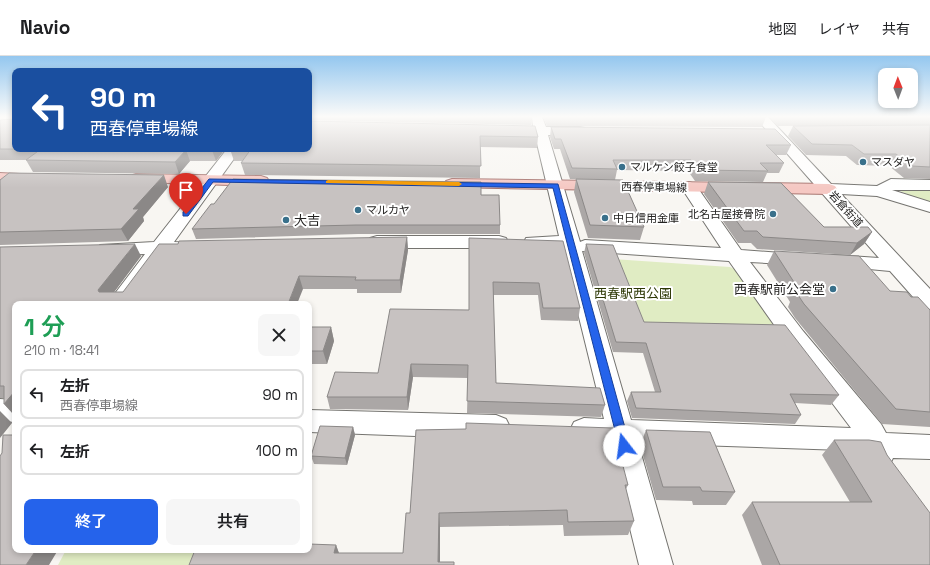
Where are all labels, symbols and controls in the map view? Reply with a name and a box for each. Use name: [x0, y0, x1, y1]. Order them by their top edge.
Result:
text: Navio: [20, 15, 70, 40]
text: 地図: [768, 20, 796, 38]
text: レイヤ: [818, 20, 860, 38]
text: 共有: [882, 20, 910, 38]
north arrow: [878, 68, 918, 108]
map controls: [878, 68, 918, 108]
text: 90 m: [90, 79, 156, 115]
icon: left: [24, 84, 76, 136]
text: 西春停車場線: [90, 117, 198, 140]
place label: マスダヤ: [871, 155, 915, 169]
marker: マスダヤ: [858, 157, 868, 167]
place label: マルケン餃子食堂: [630, 160, 718, 174]
marker: マルケン餃子食堂: [617, 162, 627, 172]
pin: [169, 173, 203, 214]
icon: arrive: [175, 179, 197, 201]
street label: 西春停車場線: [621, 179, 687, 195]
street label: 岩倉街道: [826, 188, 866, 230]
place label: マルカヤ: [366, 203, 410, 217]
marker: マルカヤ: [353, 205, 363, 215]
place label: 北名古屋接骨院: [688, 207, 765, 221]
marker: 北名古屋接骨院: [768, 209, 778, 219]
place label: 中日信用金庫: [613, 211, 679, 225]
place label: 大吉: [294, 212, 320, 229]
marker: 中日信用金庫: [600, 213, 610, 223]
marker: 大吉: [281, 215, 291, 225]
place label: 西春駅前公会堂: [734, 281, 825, 298]
marker: 西春駅前公会堂: [828, 284, 838, 294]
park label: 西春駅西公園: [594, 285, 672, 302]
text: 1 分: [24, 311, 65, 342]
button: close: [258, 314, 300, 356]
text: 210 m · 18:41: [24, 342, 99, 359]
text: 左折: [60, 376, 90, 395]
icon: left: [26, 383, 48, 405]
text: 90 m: [262, 385, 298, 404]
text: 西春停車場線: [60, 397, 138, 414]
position arrow: [603, 425, 645, 467]
icon: left: [26, 439, 48, 461]
text: 100 m: [256, 441, 298, 460]
text: 左折: [60, 442, 90, 461]
button: 終了: [24, 499, 158, 545]
button: 共有: [166, 499, 300, 545]

